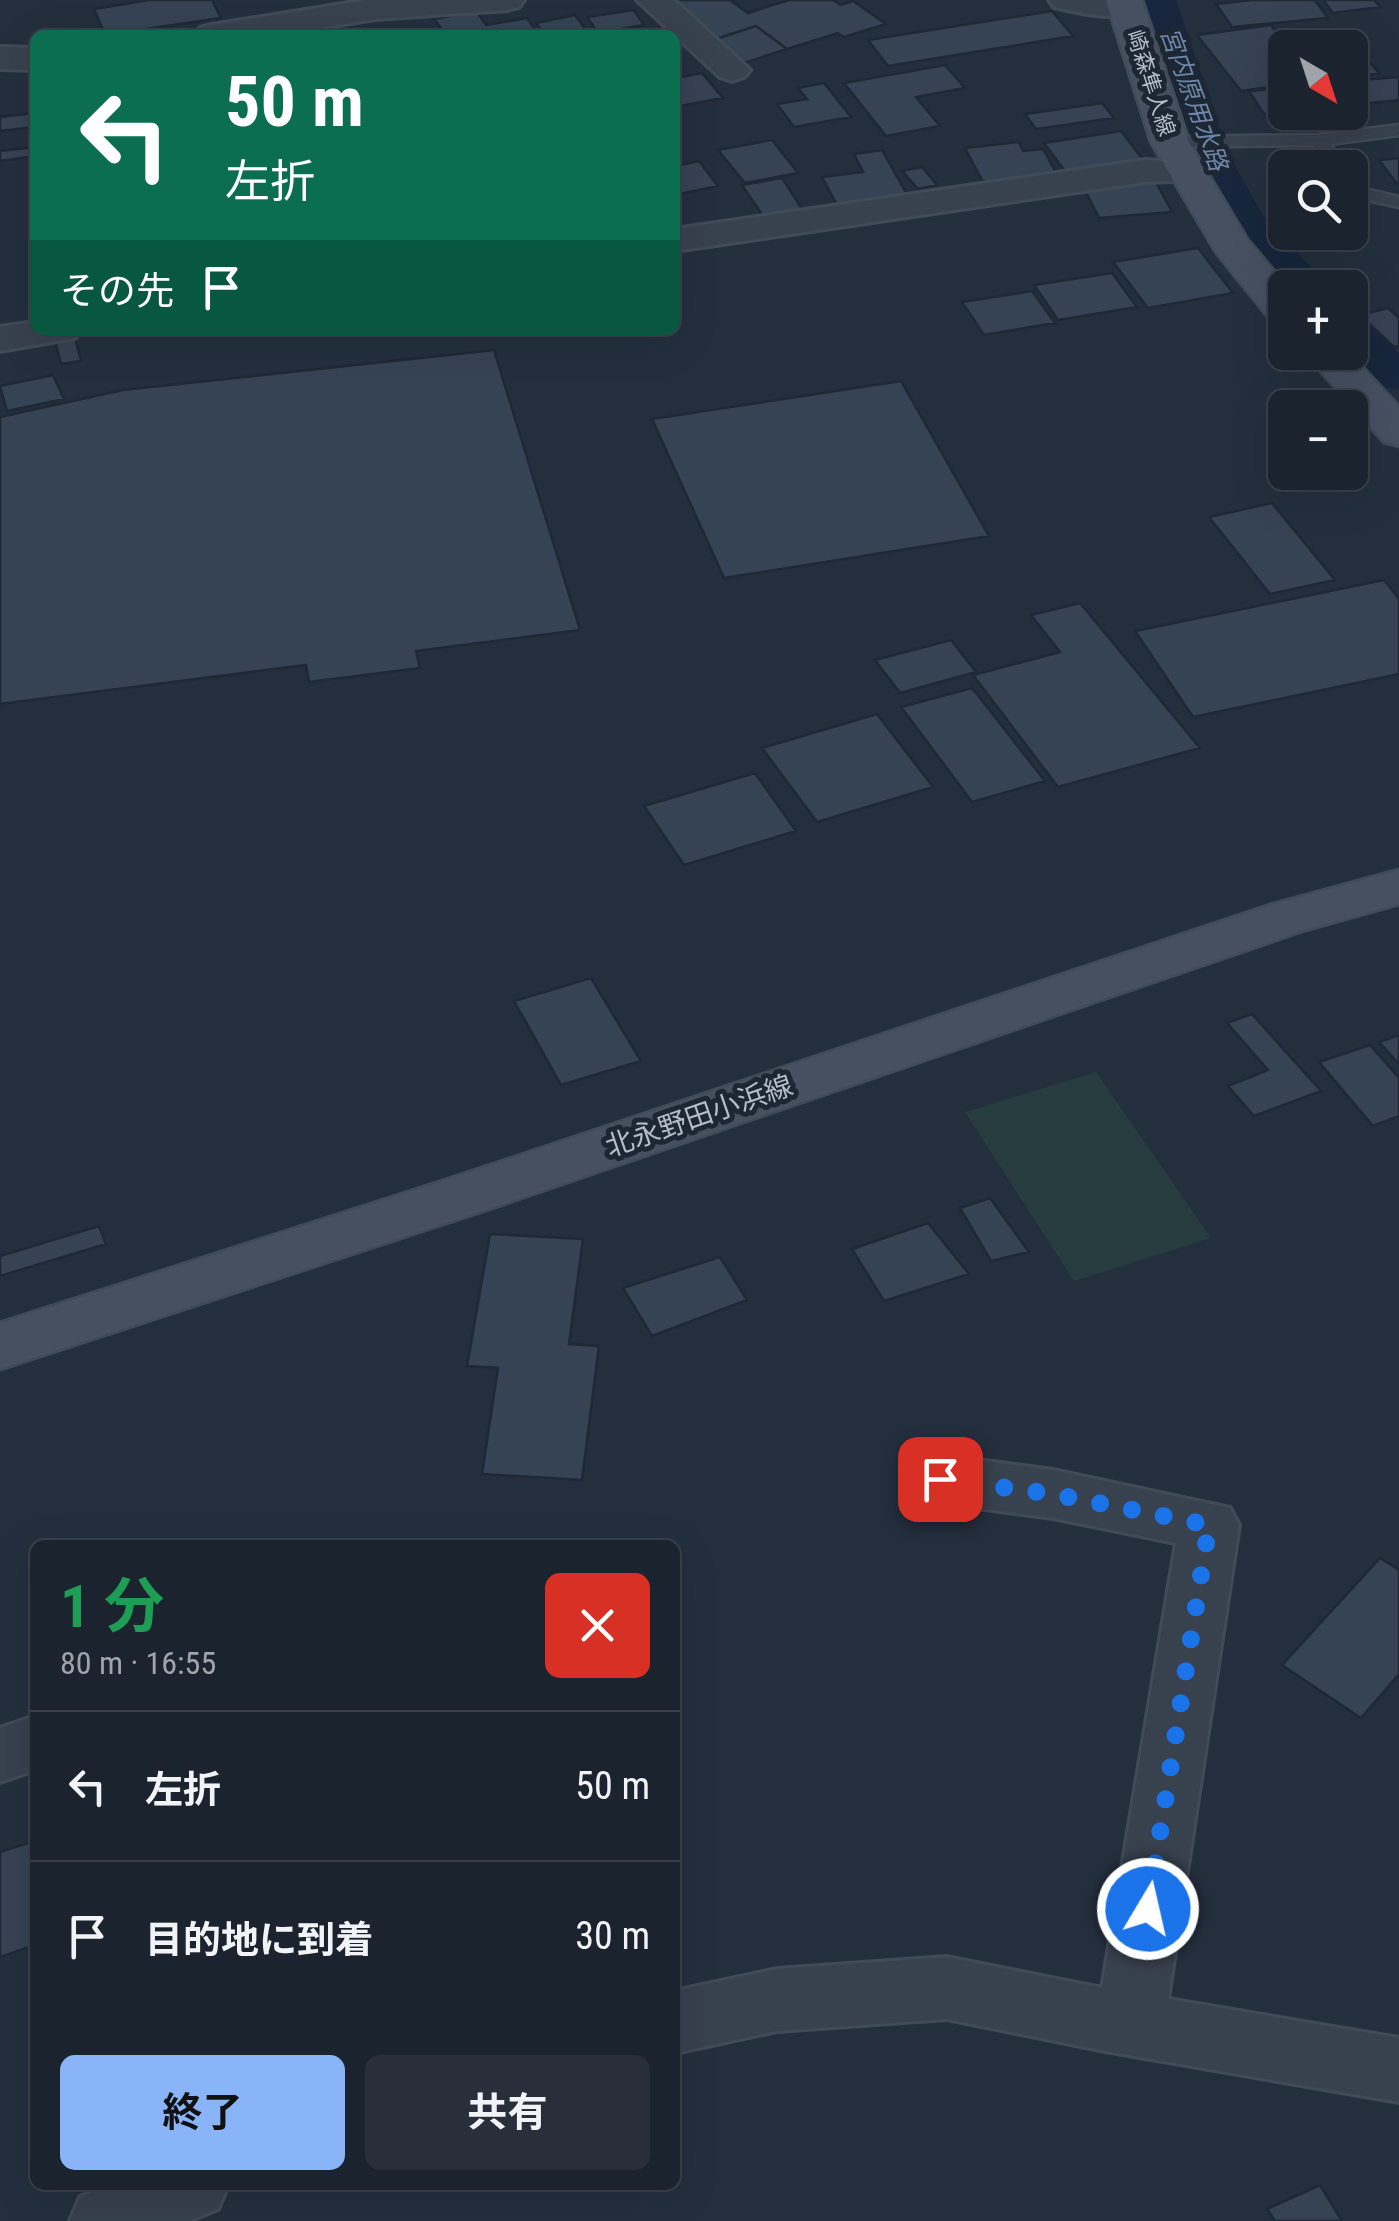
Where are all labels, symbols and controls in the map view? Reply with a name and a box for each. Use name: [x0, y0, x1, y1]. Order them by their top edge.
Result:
water label: 宮内原用水路: [1155, 24, 1234, 176]
street label: 崎森隼人線: [1122, 27, 1180, 139]
north arrow: [1268, 30, 1368, 130]
map controls: [1268, 30, 1368, 490]
text: 50 m: [225, 61, 364, 143]
icon: left: [60, 70, 190, 200]
button: search: [1268, 150, 1368, 250]
text: 左折: [225, 155, 315, 208]
icon: arrive: [194, 260, 249, 315]
text: その先: [60, 269, 174, 313]
button: +: [1268, 270, 1368, 370]
button: −: [1268, 390, 1368, 490]
street label: 北永野田小浜線: [601, 1068, 797, 1164]
pin: [898, 1437, 983, 1522]
icon: arrive: [913, 1452, 968, 1507]
text: 1 分: [60, 1571, 164, 1642]
button: close: [545, 1573, 650, 1678]
text: 80 m · 16:55: [60, 1644, 216, 1682]
icon: left: [60, 1759, 115, 1814]
text: 50 m: [575, 1764, 650, 1808]
text: 左折: [145, 1768, 221, 1812]
position arrow: [1096, 1857, 1200, 1961]
icon: arrive: [60, 1909, 115, 1964]
text: 30 m: [575, 1914, 650, 1958]
text: 目的地に到着: [145, 1918, 373, 1962]
button: 終了: [60, 2055, 345, 2170]
button: 共有: [365, 2055, 650, 2170]

